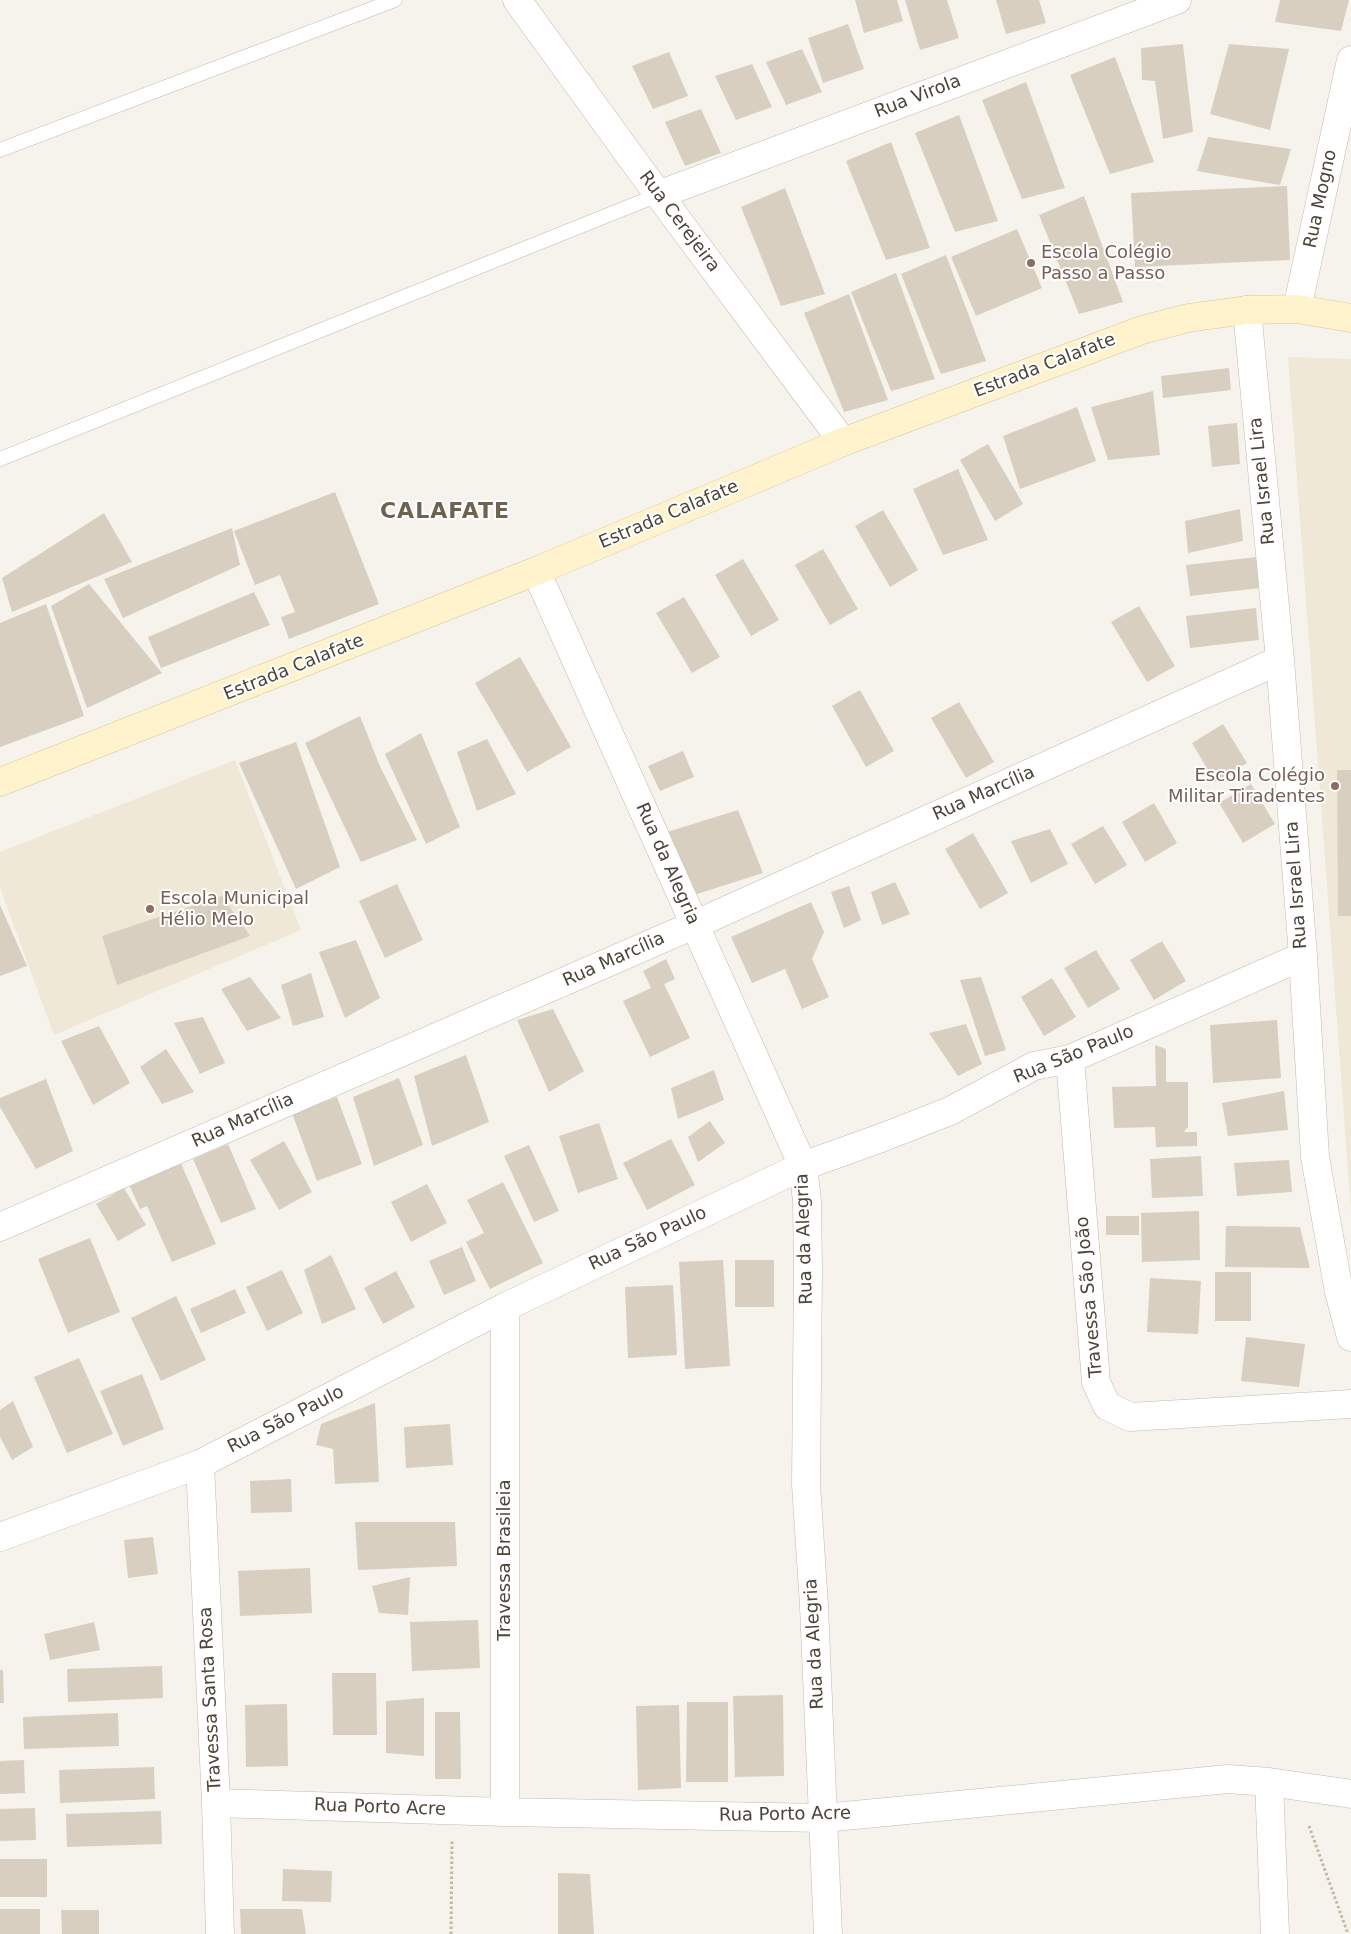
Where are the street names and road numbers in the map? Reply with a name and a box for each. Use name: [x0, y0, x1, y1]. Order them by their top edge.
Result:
street label: Rua Virola: [872, 71, 964, 123]
street label: Rua Mogno: [1300, 148, 1342, 250]
street label: Rua Cerejeira: [634, 167, 724, 277]
street label: Estrada Calafate: [971, 329, 1119, 403]
street label: Rua Israel Lira: [1246, 416, 1280, 546]
street label: Estrada Calafate: [596, 476, 742, 554]
street label: Estrada Calafate: [221, 630, 367, 706]
street label: Rua Marcília: [930, 762, 1038, 826]
street label: Rua da Alegria: [630, 800, 704, 928]
street label: Rua Israel Lira: [1282, 820, 1312, 950]
street label: Rua Marcília: [560, 928, 668, 992]
street label: Rua São Paulo: [1011, 1021, 1137, 1089]
street label: Rua Marcília: [189, 1089, 297, 1153]
street label: Rua da Alegria: [792, 1173, 818, 1305]
street label: Rua São Paulo: [586, 1202, 710, 1276]
street label: Travessa São João: [1072, 1216, 1108, 1378]
street label: Rua São Paulo: [224, 1381, 348, 1459]
street label: Travessa Brasileia: [494, 1479, 516, 1641]
street label: Rua da Alegria: [801, 1578, 829, 1710]
street label: Travessa Santa Rosa: [195, 1606, 227, 1792]
street label: Rua Porto Acre: [314, 1795, 446, 1821]
street label: Rua Porto Acre: [719, 1803, 851, 1827]

